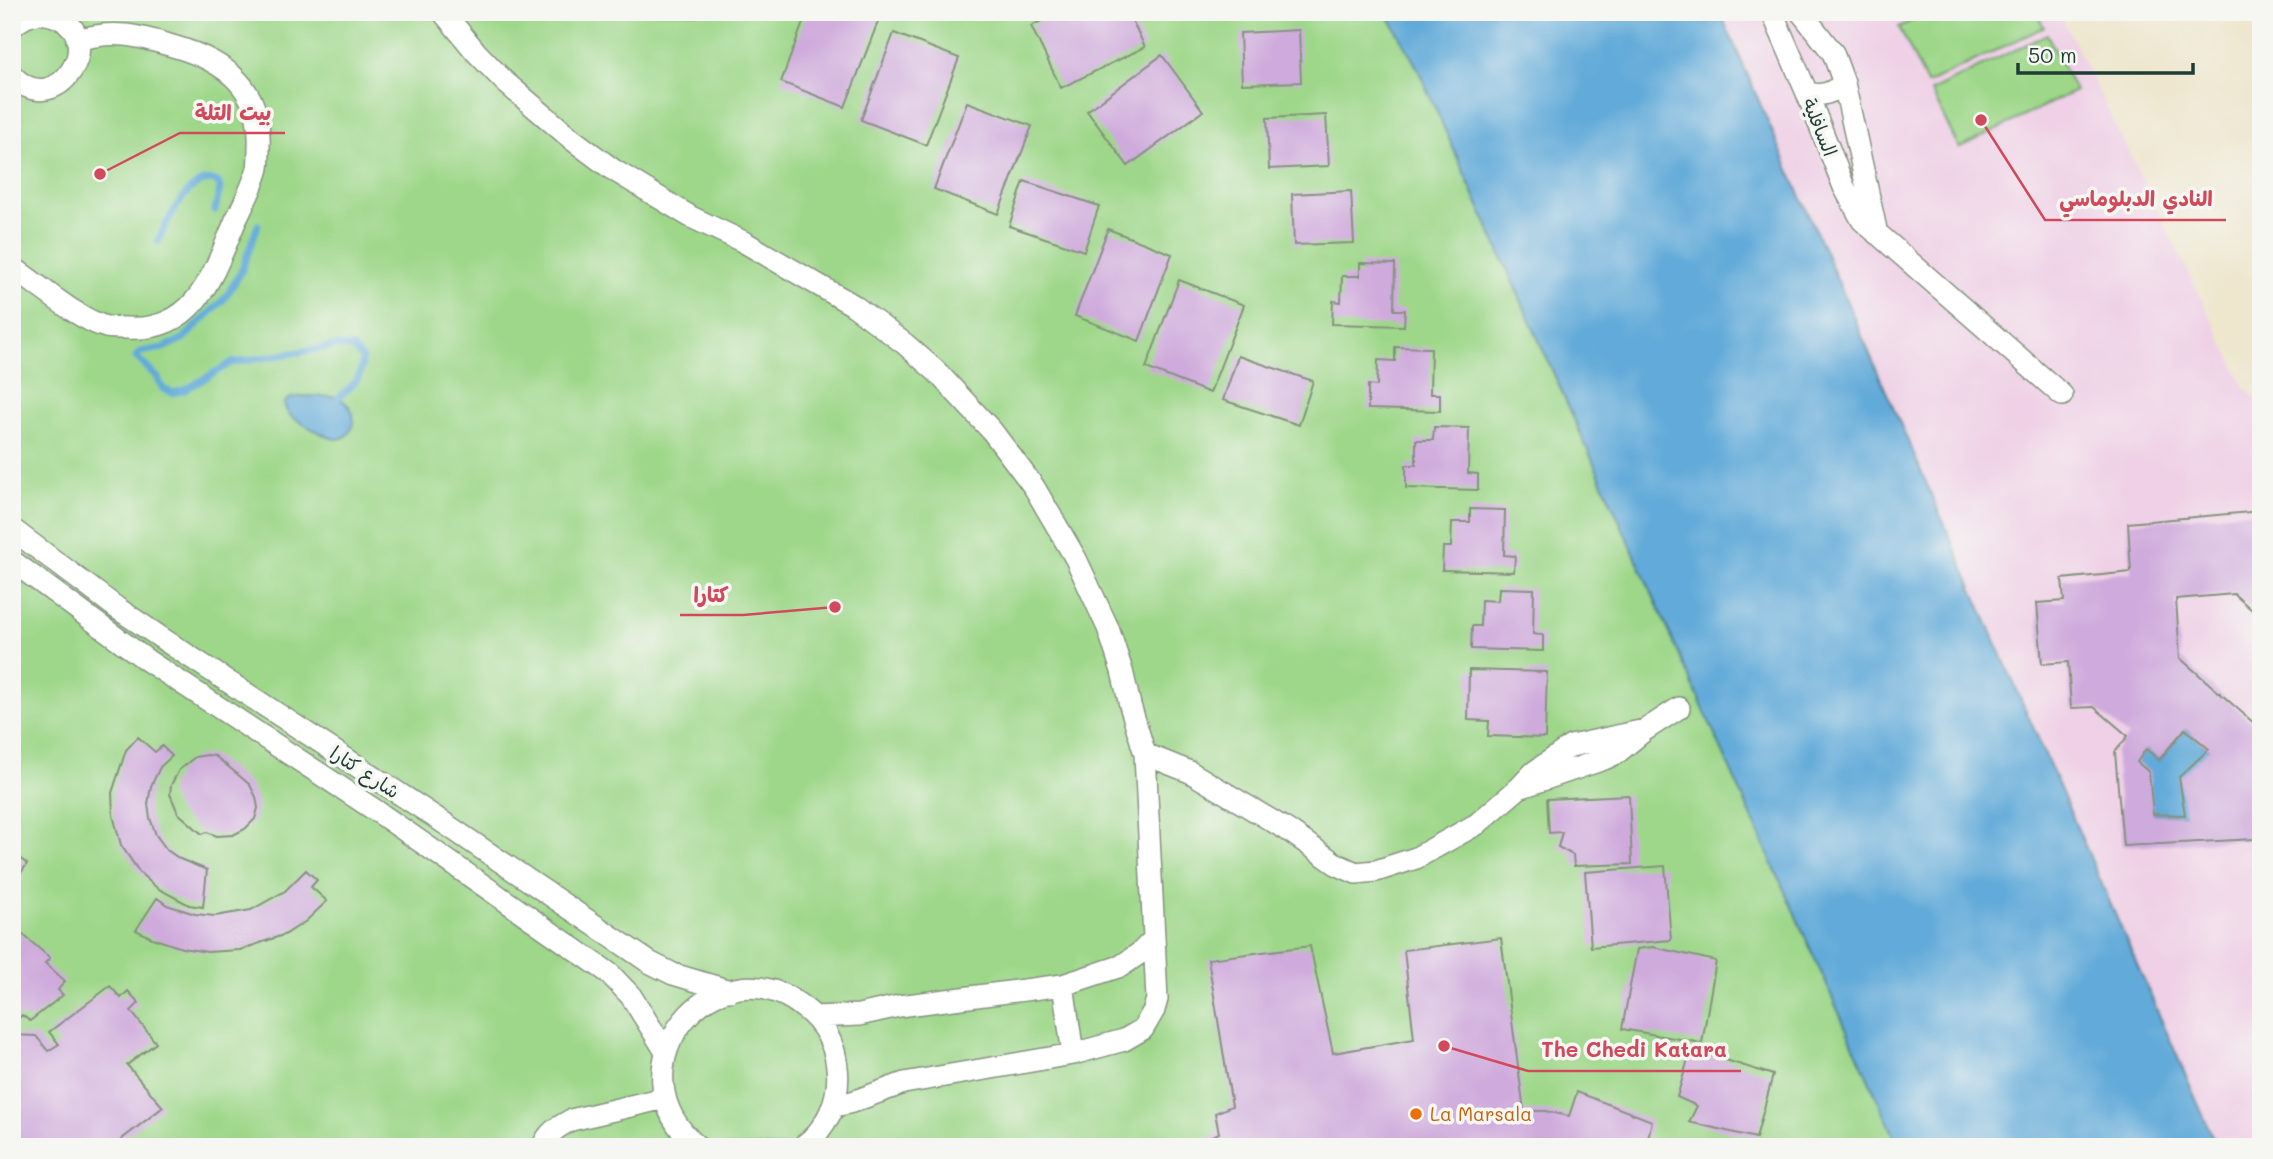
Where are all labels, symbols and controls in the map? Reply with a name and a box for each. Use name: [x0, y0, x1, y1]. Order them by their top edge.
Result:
scale bar: [2018, 32, 2192, 76]
text: 50 m: [2028, 41, 2077, 68]
callout: بيت التلة: [180, 91, 285, 133]
street label: السافلية: [1798, 94, 1843, 160]
text: بيت التلة: [195, 98, 271, 126]
callout: النادي الدبلوماسي: [2045, 178, 2226, 220]
text: النادي الدبلوماسي: [2059, 184, 2213, 218]
callout: كتارا: [680, 573, 743, 615]
text: كتارا: [693, 580, 729, 607]
street label: شارع كتارا: [325, 740, 405, 805]
callout: The Chedi Katara: [1528, 1029, 1741, 1071]
text: The Chedi Katara: [1541, 1035, 1727, 1062]
place label: La Marsala: [1430, 1101, 1532, 1126]
marker: La Marsala: [1408, 1106, 1424, 1122]

